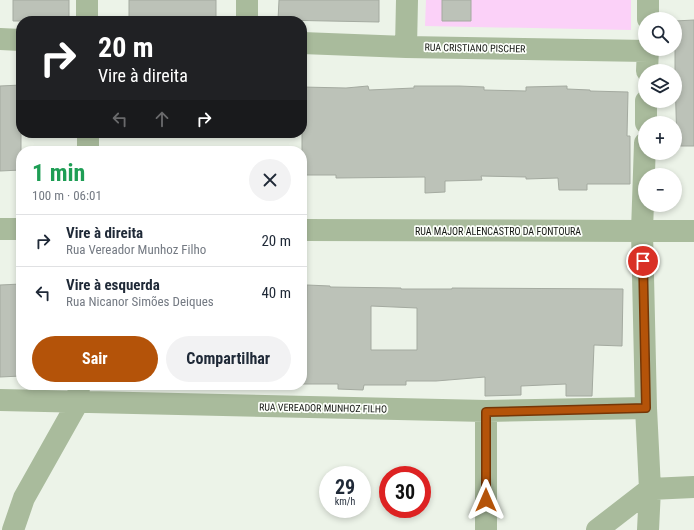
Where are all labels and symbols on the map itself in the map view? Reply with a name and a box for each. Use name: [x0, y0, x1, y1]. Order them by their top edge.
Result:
street label: RUA CRISTIANO PISCHER: [424, 42, 526, 54]
street label: RUA MAJOR ALENCASTRO DA FONTOURA: [415, 226, 581, 237]
pin: [626, 244, 660, 278]
street label: RUA VEREADOR MUNHOZ FILHO: [259, 401, 387, 415]
speed limit sign: 30: [379, 466, 431, 518]
position arrow: [465, 479, 507, 521]

